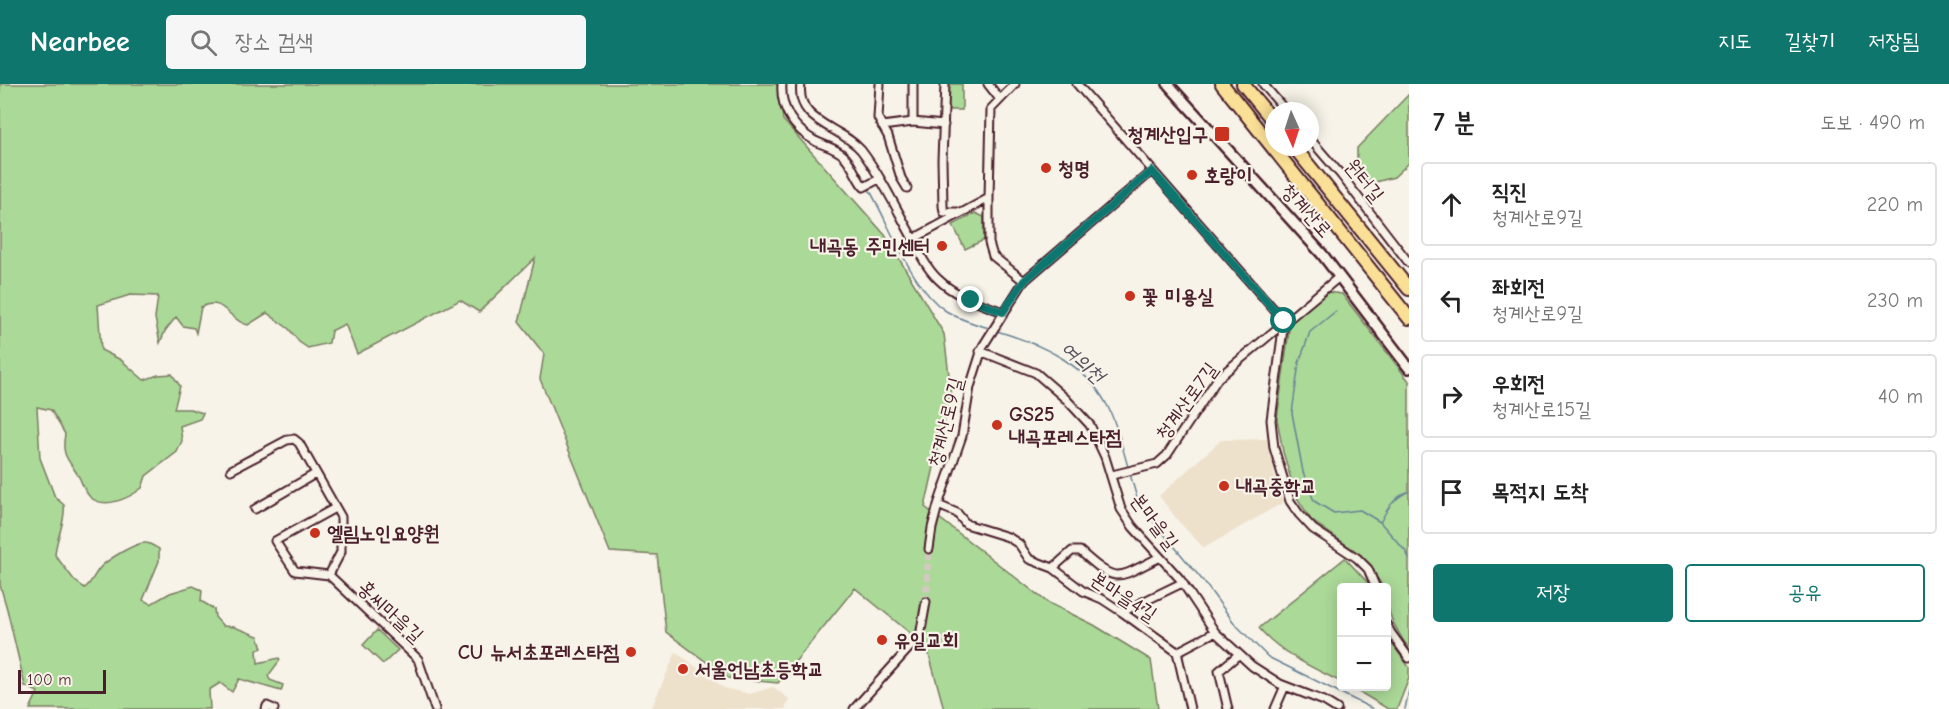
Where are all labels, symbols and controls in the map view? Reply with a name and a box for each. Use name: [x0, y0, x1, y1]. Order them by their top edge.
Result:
search box: [166, 15, 586, 69]
text: Nearbee: [30, 26, 130, 58]
icon: search: [187, 26, 220, 59]
text: 장소 검색: [235, 29, 313, 55]
text: 지도: [1718, 29, 1752, 53]
text: 길찾기: [1785, 29, 1835, 53]
text: 저장됨: [1868, 29, 1919, 53]
north arrow: [1265, 102, 1319, 156]
text: 7 분: [1433, 108, 1475, 138]
text: 도보 · 490 m: [1820, 111, 1925, 134]
place label: 청계산입구: [1128, 123, 1208, 146]
marker: 청계산입구: [1213, 125, 1231, 143]
street label: 원터길: [1340, 154, 1389, 206]
place label: 청명: [1058, 157, 1090, 180]
marker: 청명: [1039, 161, 1053, 175]
place label: 호랑이: [1204, 164, 1252, 187]
marker: 호랑이: [1185, 168, 1199, 182]
street label: 청계산로: [1277, 179, 1337, 242]
text: 직진: [1492, 179, 1527, 205]
icon: ahead: [1435, 188, 1468, 221]
text: 220 m: [1867, 193, 1923, 216]
text: 청계산로9길: [1492, 206, 1583, 229]
place label: 내곡동 주민센터: [810, 235, 930, 258]
marker: 내곡동 주민센터: [935, 239, 949, 253]
text: 좌회전: [1492, 275, 1545, 301]
icon: left: [1435, 284, 1468, 317]
place label: 꽃 미용실: [1142, 285, 1214, 308]
route end: [957, 286, 983, 312]
marker: 꽃 미용실: [1123, 289, 1137, 303]
text: 230 m: [1867, 289, 1923, 312]
text: 청계산로9길: [1492, 302, 1583, 325]
route start: [1270, 307, 1296, 333]
water label: 여의천: [1056, 336, 1111, 389]
street label: 청계산로7길: [1151, 358, 1222, 444]
text: 우회전: [1492, 371, 1545, 397]
street label: 청계산로9길: [923, 375, 968, 469]
icon: right: [1435, 380, 1468, 413]
text: 40 m: [1878, 385, 1923, 408]
text: 청계산로15길: [1492, 398, 1591, 421]
place label: GS25 내곡포레스타점: [1009, 403, 1122, 449]
marker: GS25 내곡포레스타점: [990, 418, 1004, 432]
place label: 내곡중학교: [1236, 475, 1316, 498]
icon: arrive: [1435, 476, 1468, 509]
marker: 내곡중학교: [1217, 479, 1231, 493]
text: 목적지 도착: [1492, 479, 1588, 505]
street label: 본마을길: [1126, 489, 1183, 554]
place label: 엘림노인요양원: [327, 522, 440, 545]
marker: 엘림노인요양원: [308, 526, 322, 540]
button: 저장: [1433, 564, 1673, 622]
button: 공유: [1685, 564, 1925, 622]
street label: 본마을4길: [1086, 567, 1161, 626]
street label: 홍씨마을길: [353, 576, 428, 647]
map controls: [1337, 583, 1391, 691]
button: +: [1337, 583, 1391, 637]
place label: 유일교회: [894, 629, 958, 652]
marker: 유일교회: [875, 633, 889, 647]
button: −: [1337, 637, 1391, 691]
place label: CU 뉴서초포레스타점: [458, 641, 619, 664]
marker: CU 뉴서초포레스타점: [624, 645, 638, 659]
place label: 서울언남초등학교: [695, 658, 824, 681]
marker: 서울언남초등학교: [676, 662, 690, 676]
scale bar: [18, 667, 106, 694]
text: 100 m: [27, 671, 71, 689]

